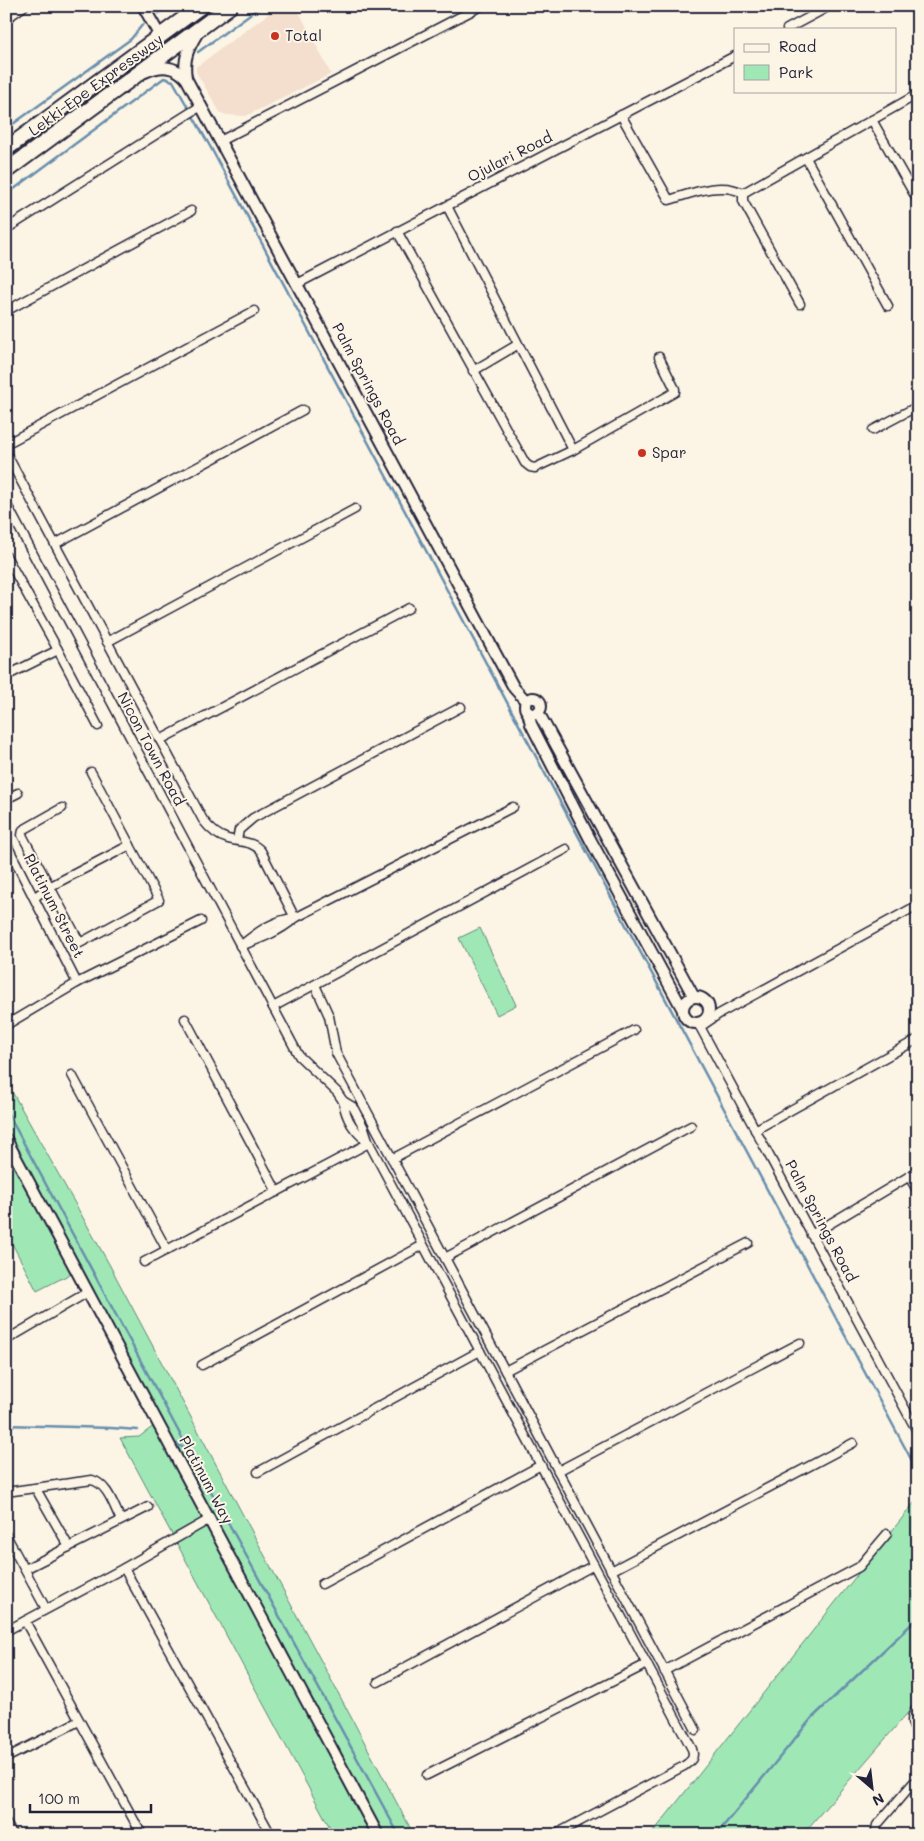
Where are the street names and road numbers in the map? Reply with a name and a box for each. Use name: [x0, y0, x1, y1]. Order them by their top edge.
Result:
street label: Lekki-Epe Expressway: [24, 28, 167, 140]
street label: Ojulari Road: [464, 126, 555, 186]
street label: Palm Springs Road: [328, 319, 409, 448]
street label: Nicon Town Road: [114, 688, 190, 809]
street label: Platinum Street: [20, 850, 90, 961]
street label: Palm Springs Road: [781, 1156, 862, 1285]
street label: Platinum Way: [175, 1432, 239, 1527]

